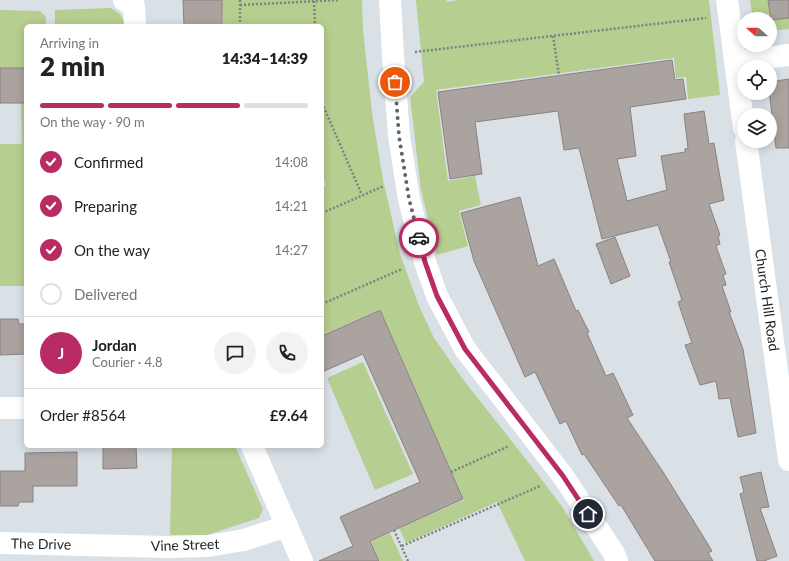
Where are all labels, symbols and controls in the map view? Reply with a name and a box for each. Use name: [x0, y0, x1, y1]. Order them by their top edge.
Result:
north arrow: [737, 12, 777, 52]
map controls: [737, 12, 777, 148]
text: Arriving in: [40, 35, 99, 51]
text: 14:34–14:39: [222, 49, 308, 67]
text: 2 min: [40, 50, 105, 82]
button: locate: [737, 60, 777, 100]
pin: [378, 65, 412, 99]
icon: bag: [384, 71, 406, 93]
button: layers: [737, 108, 777, 148]
text: On the way · 90 m: [40, 114, 145, 130]
icon: check: [40, 151, 62, 173]
text: Confirmed: [74, 153, 143, 171]
text: 14:08: [275, 154, 308, 170]
icon: check: [40, 195, 62, 217]
text: Preparing: [74, 197, 137, 215]
text: 14:21: [275, 198, 308, 214]
courier: [399, 218, 439, 258]
icon: car: [408, 227, 430, 249]
icon: check: [40, 239, 62, 261]
text: On the way: [74, 241, 150, 259]
text: 14:27: [275, 242, 308, 258]
street label: Church Hill Road: [752, 248, 783, 352]
text: Delivered: [74, 285, 137, 303]
button: chat: [214, 332, 256, 374]
button: phone: [266, 332, 308, 374]
text: Jordan: [92, 336, 137, 354]
text: J: [58, 344, 64, 362]
text: Courier · 4.8: [92, 354, 163, 370]
text: Order #8564: [40, 406, 126, 424]
text: £9.64: [270, 406, 308, 424]
pin: [571, 497, 605, 531]
icon: home: [577, 503, 599, 525]
street label: The Drive: [11, 534, 71, 553]
street label: Vine Street: [150, 535, 220, 554]

